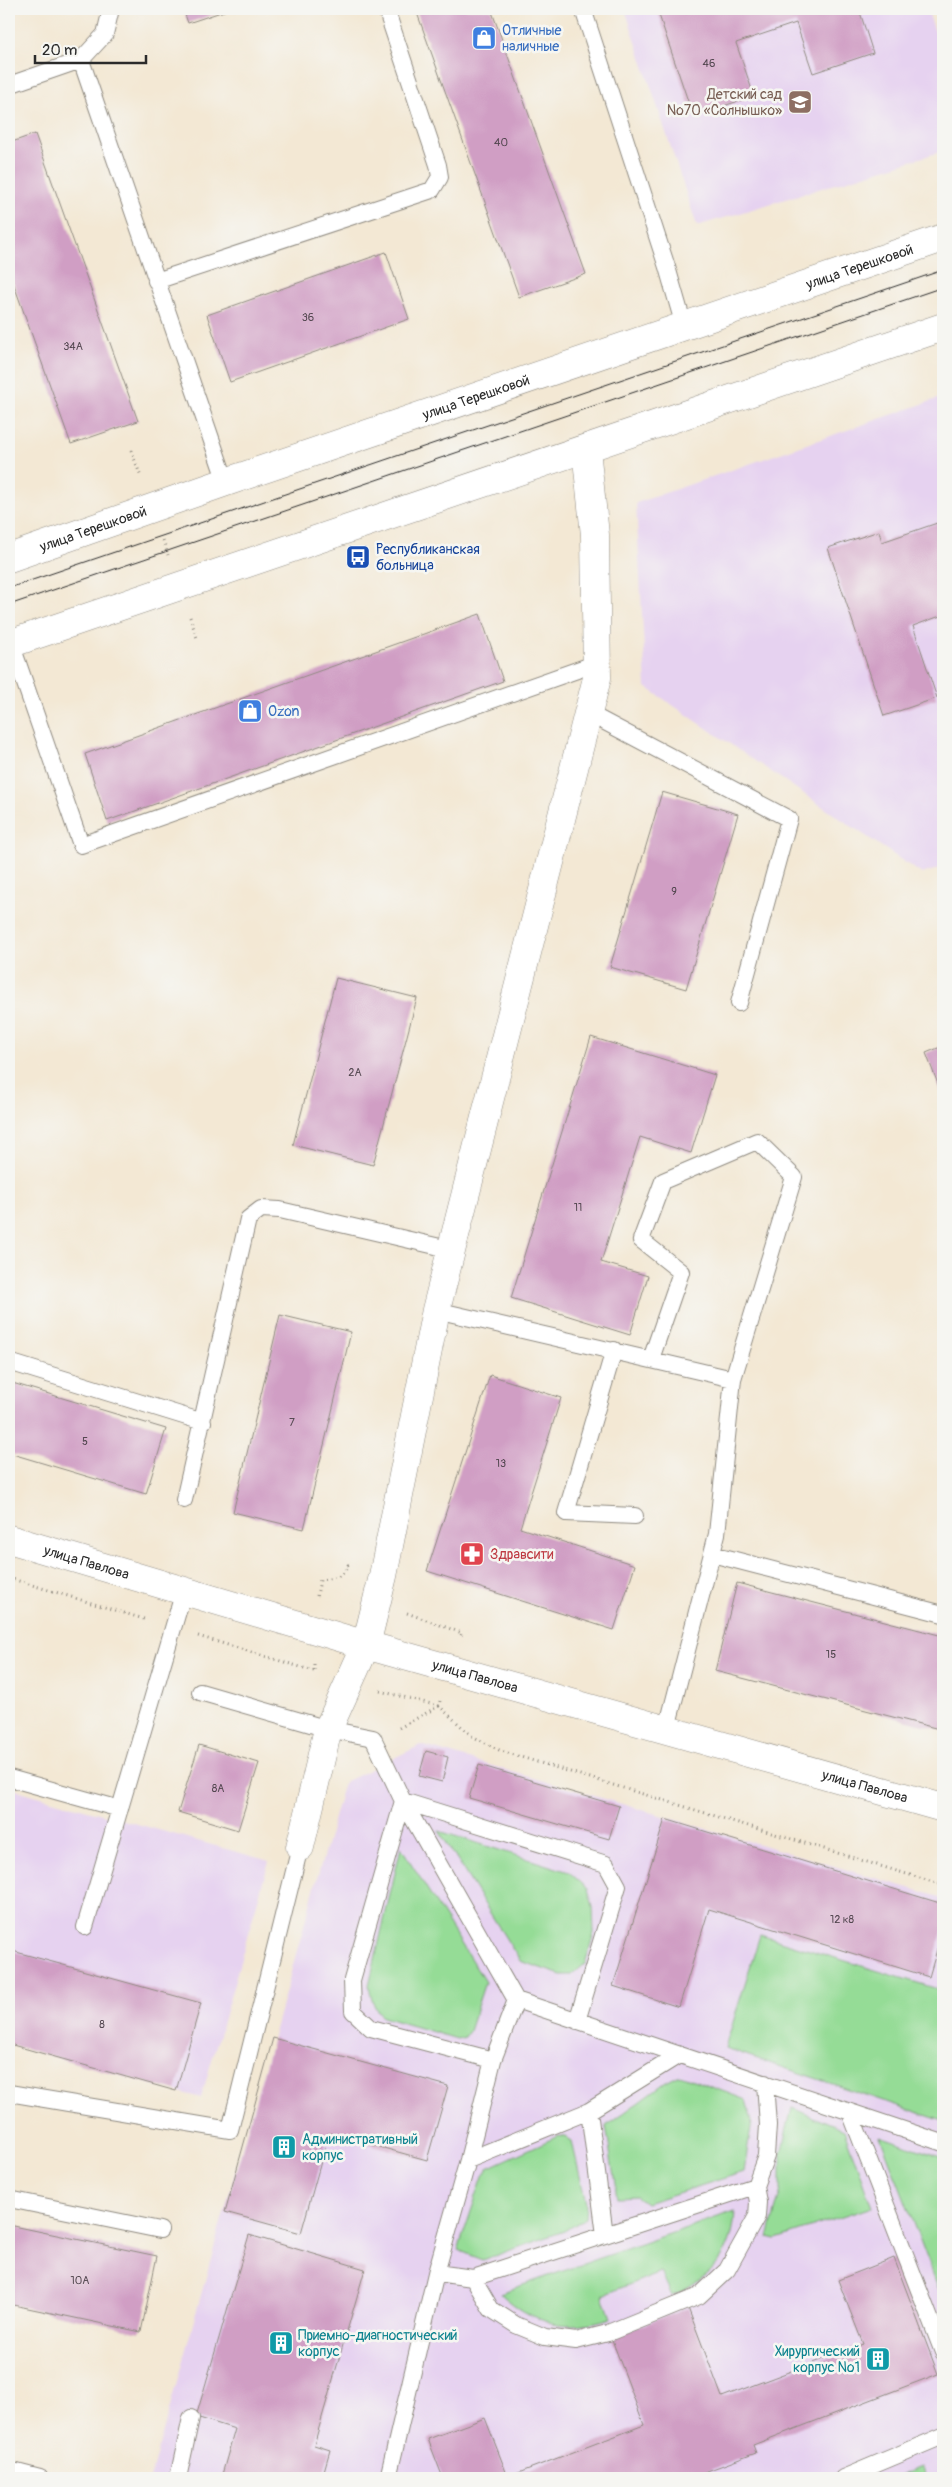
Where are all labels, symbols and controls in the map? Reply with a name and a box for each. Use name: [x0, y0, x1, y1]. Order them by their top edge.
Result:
place label: Отличные наличные: [502, 22, 562, 55]
shop icon: Отличные наличные: [471, 25, 497, 51]
scale bar: [35, 32, 146, 64]
text: 20 m: [42, 41, 77, 60]
house number: 46: [703, 57, 715, 70]
place label: Детский сад №70 «Солнышко»: [667, 86, 783, 119]
school or university icon: Детский сад №70 «Солнышко»: [787, 89, 813, 115]
house number: 40: [494, 136, 508, 149]
street label: улица Терешковой: [803, 240, 915, 293]
house number: 36: [302, 311, 314, 324]
house number: 34А: [63, 340, 83, 353]
street label: улица Терешковой: [419, 371, 532, 423]
street label: улица Терешковой: [36, 502, 149, 555]
place label: Республиканская больница: [376, 541, 480, 574]
bus stop icon: Республиканская больница: [345, 544, 371, 570]
shop icon: Ozon: [237, 698, 263, 724]
place label: Ozon: [268, 703, 300, 720]
house number: 9: [671, 885, 677, 898]
house number: 2А: [348, 1066, 362, 1079]
house number: 11: [574, 1201, 582, 1214]
house number: 7: [289, 1416, 295, 1429]
house number: 5: [82, 1435, 88, 1448]
house number: 13: [496, 1457, 506, 1470]
street label: улица Павлова: [41, 1541, 131, 1583]
pharmacy icon: Здравсити: [459, 1541, 485, 1567]
place label: Здравсити: [490, 1546, 553, 1563]
house number: 15: [826, 1648, 836, 1661]
street label: улица Павлова: [430, 1655, 520, 1696]
street label: улица Павлова: [819, 1766, 910, 1806]
house number: 8А: [212, 1782, 224, 1795]
house number: 12 к8: [830, 1913, 854, 1926]
house number: 8: [99, 2018, 105, 2031]
place label: Административный корпус: [302, 2131, 418, 2164]
building icon: Административный корпус: [271, 2134, 297, 2160]
house number: 10А: [71, 2274, 89, 2287]
place label: Приемно-диагностический корпус: [298, 2327, 458, 2360]
building icon: Приемно-диагностический корпус: [268, 2330, 294, 2356]
place label: Хирургический корпус №1: [775, 2343, 860, 2376]
building icon: Хирургический корпус №1: [865, 2346, 891, 2372]

